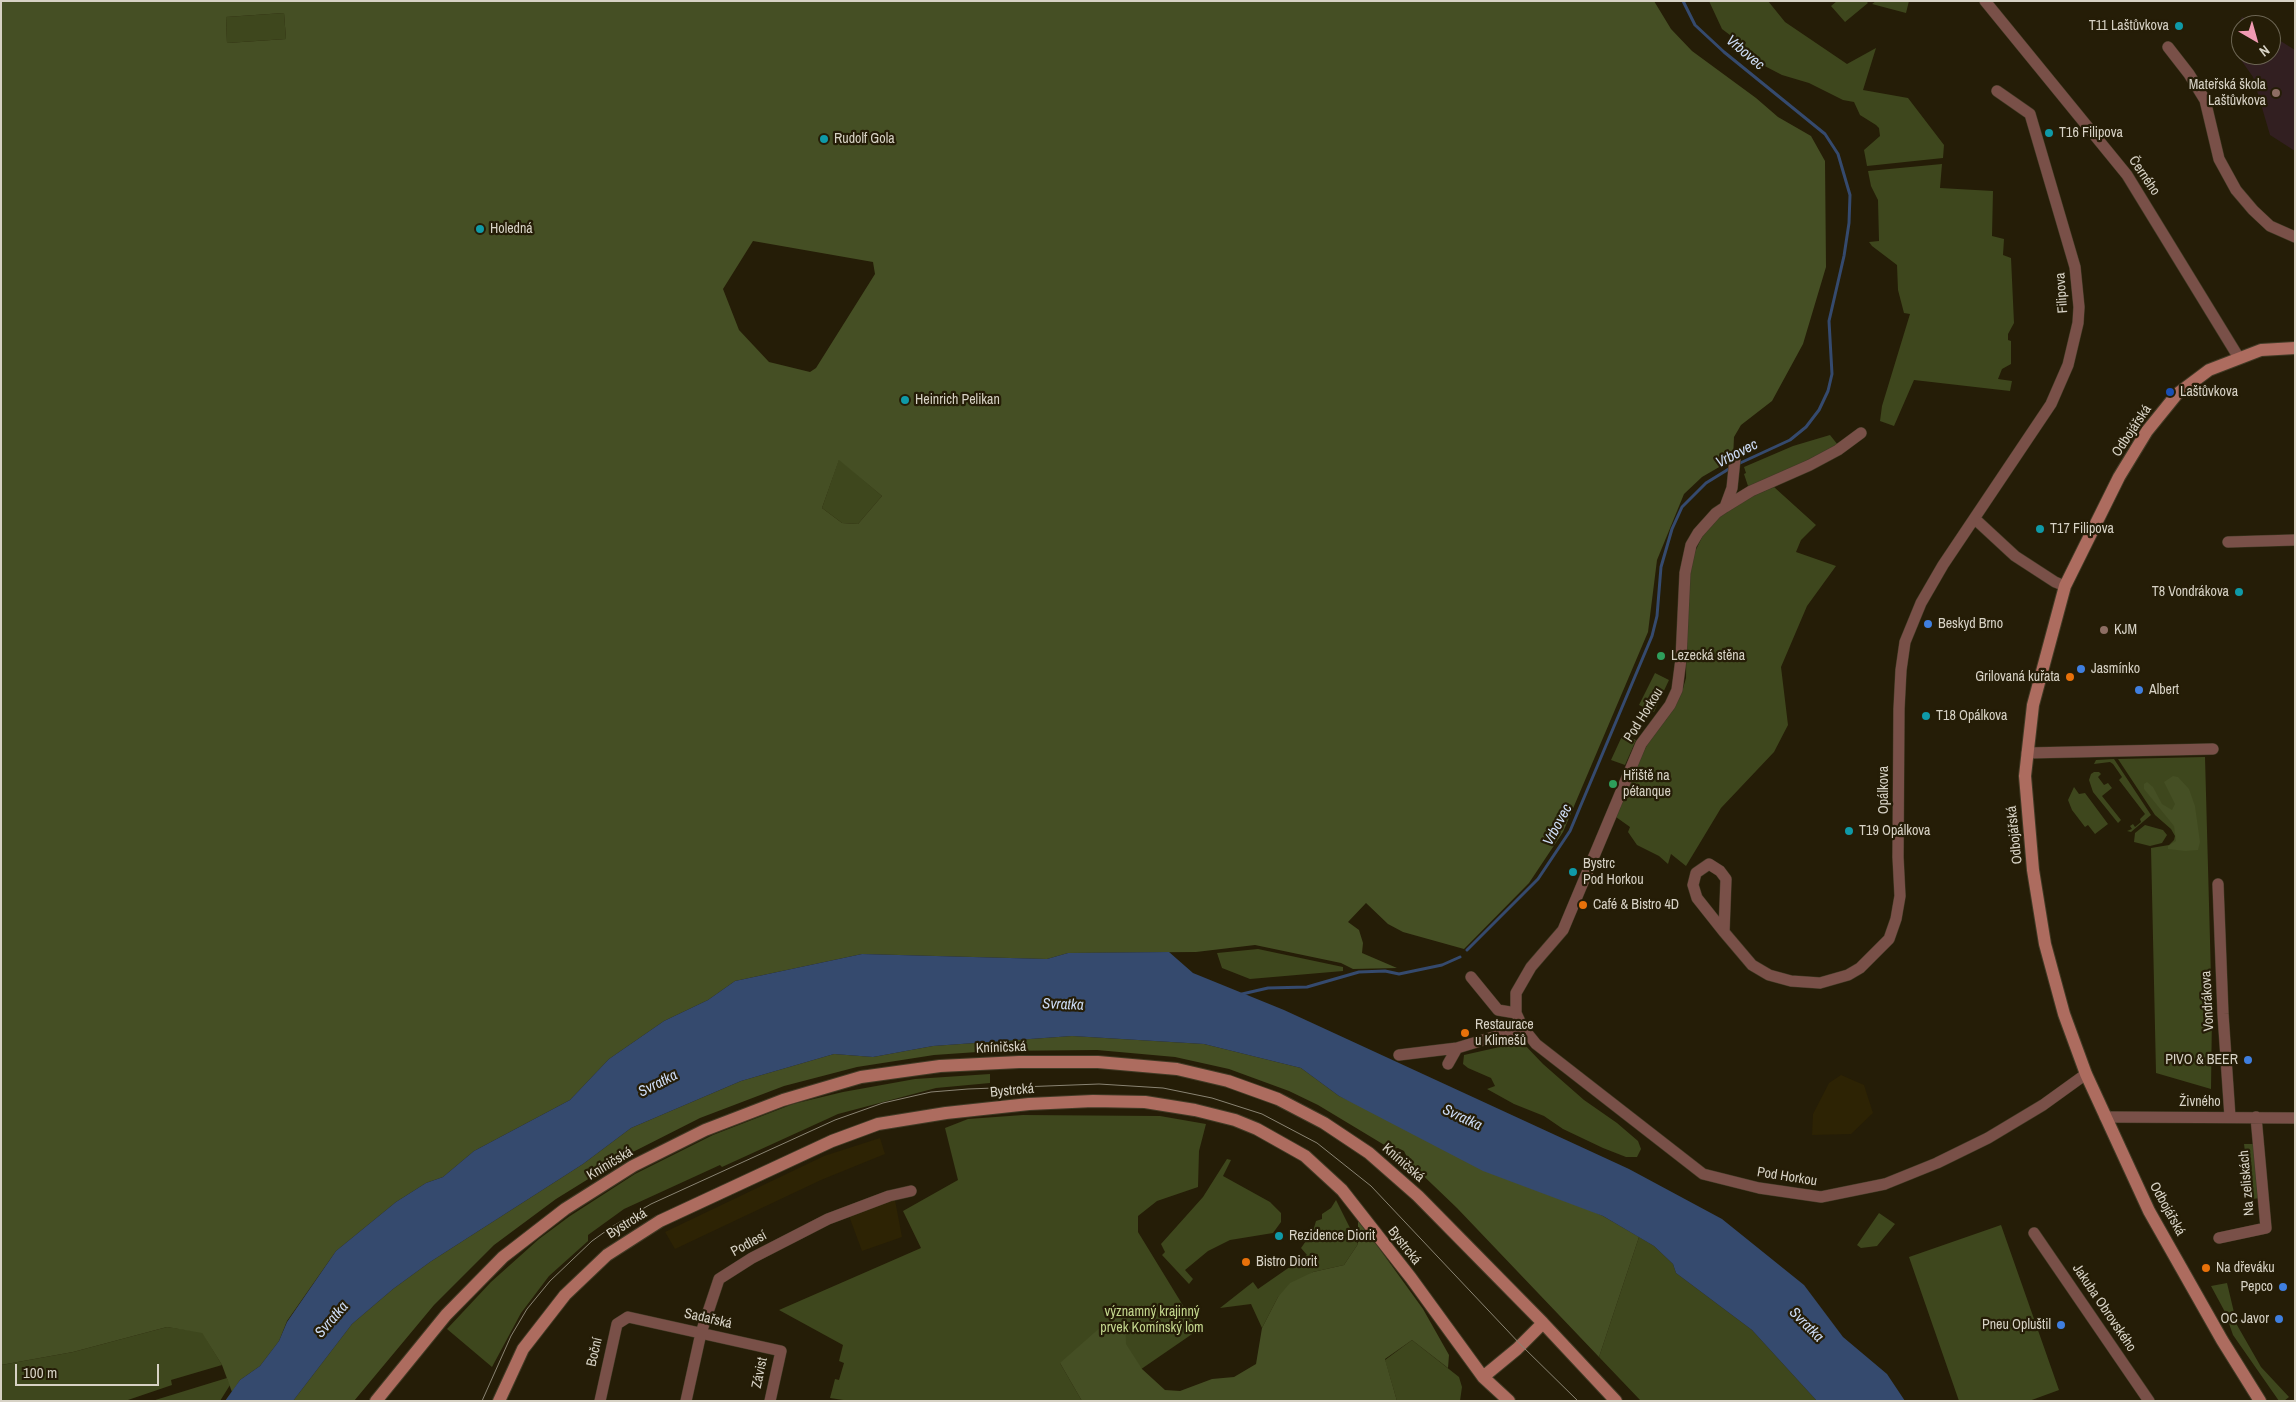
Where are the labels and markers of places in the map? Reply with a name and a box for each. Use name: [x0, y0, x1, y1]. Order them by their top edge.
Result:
place label: T11 Laštůvkova: [2089, 18, 2169, 34]
marker: T11 Laštůvkova: [2173, 20, 2185, 32]
place label: Mateřská škola Laštůvkova: [2189, 77, 2266, 110]
marker: Mateřská škola Laštůvkova: [2270, 87, 2282, 99]
place label: T16 Filipova: [2059, 125, 2123, 141]
marker: T16 Filipova: [2043, 127, 2055, 139]
place label: Rudolf Gola: [834, 131, 895, 147]
marker: Rudolf Gola: [818, 133, 830, 145]
place label: Holedná: [490, 221, 533, 237]
marker: Holedná: [474, 223, 486, 235]
place label: Laštůvkova: [2180, 384, 2238, 400]
marker: Laštůvkova: [2164, 386, 2176, 398]
place label: Heinrich Pelikan: [915, 392, 1000, 408]
marker: Heinrich Pelikan: [899, 394, 911, 406]
place label: T17 Filipova: [2050, 521, 2114, 537]
marker: T17 Filipova: [2034, 523, 2046, 535]
place label: T8 Vondrákova: [2152, 584, 2229, 600]
marker: T8 Vondrákova: [2233, 586, 2245, 598]
place label: Beskyd Brno: [1938, 616, 2003, 632]
marker: Beskyd Brno: [1922, 618, 1934, 630]
place label: KJM: [2114, 622, 2137, 638]
marker: KJM: [2098, 624, 2110, 636]
place label: Lezecká stěna: [1671, 648, 1745, 664]
marker: Lezecká stěna: [1655, 650, 1667, 662]
place label: Jasmínko: [2091, 661, 2140, 677]
marker: Jasmínko: [2075, 663, 2087, 675]
place label: Grilovaná kuřata: [1975, 669, 2060, 685]
marker: Grilovaná kuřata: [2064, 671, 2076, 683]
place label: Albert: [2149, 682, 2179, 698]
marker: Albert: [2133, 684, 2145, 696]
place label: T18 Opálkova: [1936, 708, 2007, 724]
marker: T18 Opálkova: [1920, 710, 1932, 722]
place label: Hřiště na pétanque: [1623, 768, 1671, 800]
marker: Hřiště na pétanque: [1607, 778, 1619, 790]
place label: T19 Opálkova: [1859, 823, 1930, 839]
marker: T19 Opálkova: [1843, 825, 1855, 837]
place label: Bystrc Pod Horkou: [1583, 856, 1644, 889]
marker: Bystrc Pod Horkou: [1567, 866, 1579, 878]
place label: Café & Bistro 4D: [1593, 897, 1679, 913]
marker: Café & Bistro 4D: [1577, 899, 1589, 911]
place label: Restaurace u Klimešů: [1475, 1017, 1534, 1050]
marker: Restaurace u Klimešů: [1459, 1027, 1471, 1039]
place label: PIVO & BEER: [2165, 1052, 2238, 1068]
marker: PIVO & BEER: [2242, 1054, 2254, 1066]
place label: Rezidence Diorit: [1289, 1228, 1375, 1244]
marker: Rezidence Diorit: [1273, 1230, 1285, 1242]
place label: Bistro Diorit: [1256, 1254, 1317, 1270]
marker: Bistro Diorit: [1240, 1256, 1252, 1268]
place label: Na dřeváku: [2216, 1260, 2275, 1276]
marker: Na dřeváku: [2200, 1262, 2212, 1274]
place label: Pepco: [2240, 1279, 2273, 1295]
marker: Pepco: [2277, 1281, 2289, 1293]
place label: OC Javor: [2221, 1311, 2269, 1327]
marker: OC Javor: [2273, 1313, 2285, 1325]
place label: Pneu Opluštil: [1982, 1317, 2051, 1333]
marker: Pneu Opluštil: [2055, 1319, 2067, 1331]

